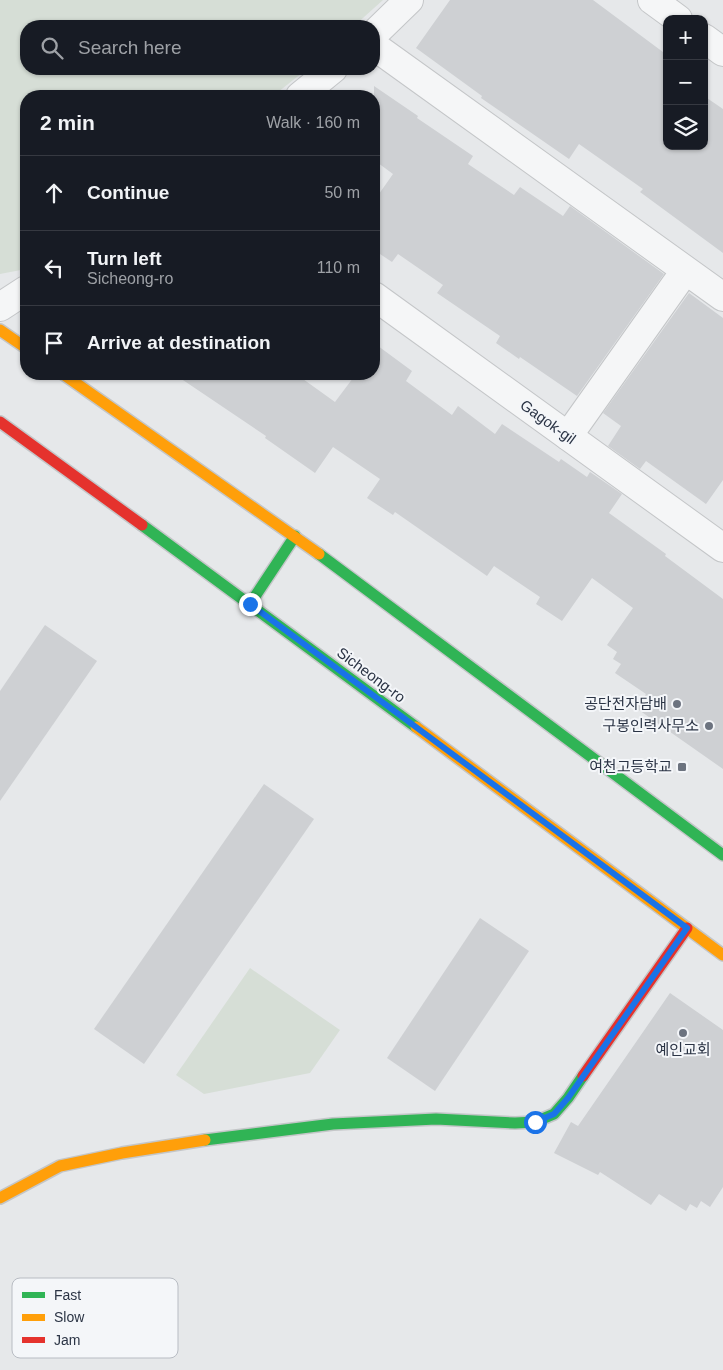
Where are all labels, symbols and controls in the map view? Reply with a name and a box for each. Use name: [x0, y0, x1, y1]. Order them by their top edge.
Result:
map controls: [663, 15, 708, 150]
button: +: [663, 15, 708, 60]
search box: [20, 20, 380, 75]
icon: search: [38, 34, 66, 62]
text: Search here: [78, 37, 182, 58]
button: −: [663, 60, 708, 105]
button: layers: [663, 105, 708, 150]
text: 2 min: [40, 111, 95, 134]
text: Walk · 160 m: [266, 114, 360, 131]
icon: ahead: [40, 179, 68, 207]
text: Continue: [87, 182, 169, 203]
text: 50 m: [324, 184, 360, 201]
text: Turn left: [87, 248, 162, 269]
icon: left: [40, 254, 68, 282]
text: 110 m: [317, 259, 360, 276]
text: Sicheong-ro: [87, 270, 173, 287]
icon: arrive: [40, 329, 68, 357]
text: Arrive at destination: [87, 332, 271, 353]
street label: Gagok-gil: [517, 396, 579, 447]
route end: [239, 593, 262, 616]
street label: Sicheong-ro: [334, 643, 409, 706]
place label: 공단전자담배: [584, 695, 667, 712]
marker: 공단전자담배: [671, 698, 683, 710]
place label: 구봉인력사무소: [602, 717, 699, 734]
marker: 구봉인력사무소: [703, 720, 715, 732]
place label: 여천고등학교: [589, 758, 672, 775]
marker: 여천고등학교: [676, 761, 688, 773]
marker: 예인교회: [677, 1027, 689, 1039]
place label: 예인교회: [655, 1041, 711, 1058]
route start: [524, 1111, 547, 1134]
legend: [12, 1278, 178, 1358]
text: Fast: [54, 1287, 81, 1303]
text: Slow: [54, 1309, 85, 1325]
text: Jam: [54, 1332, 80, 1348]

